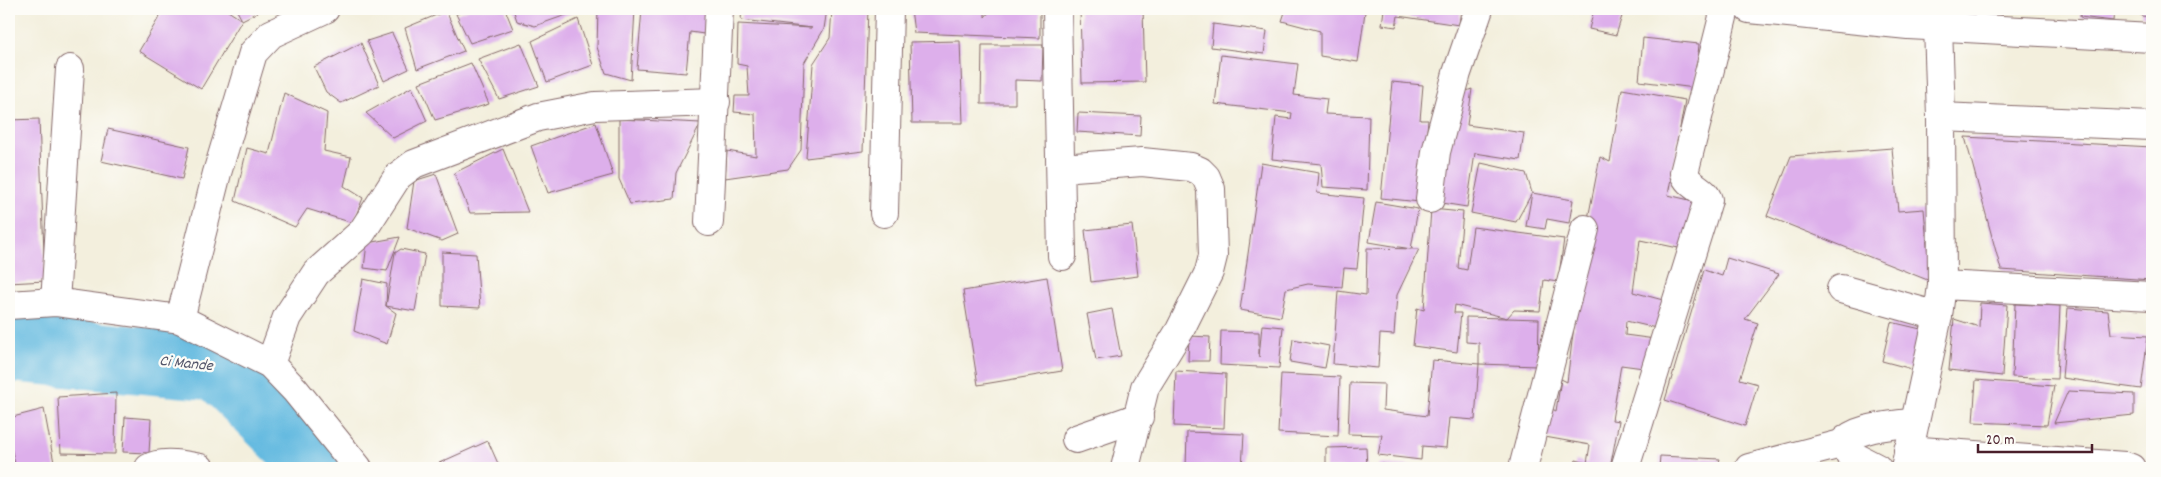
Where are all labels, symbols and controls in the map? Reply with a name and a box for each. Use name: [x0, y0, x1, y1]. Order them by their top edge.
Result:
water label: Ci Mande: [158, 350, 215, 378]
scale bar: [1978, 422, 2092, 454]
text: 20 m: [1986, 430, 2014, 452]

